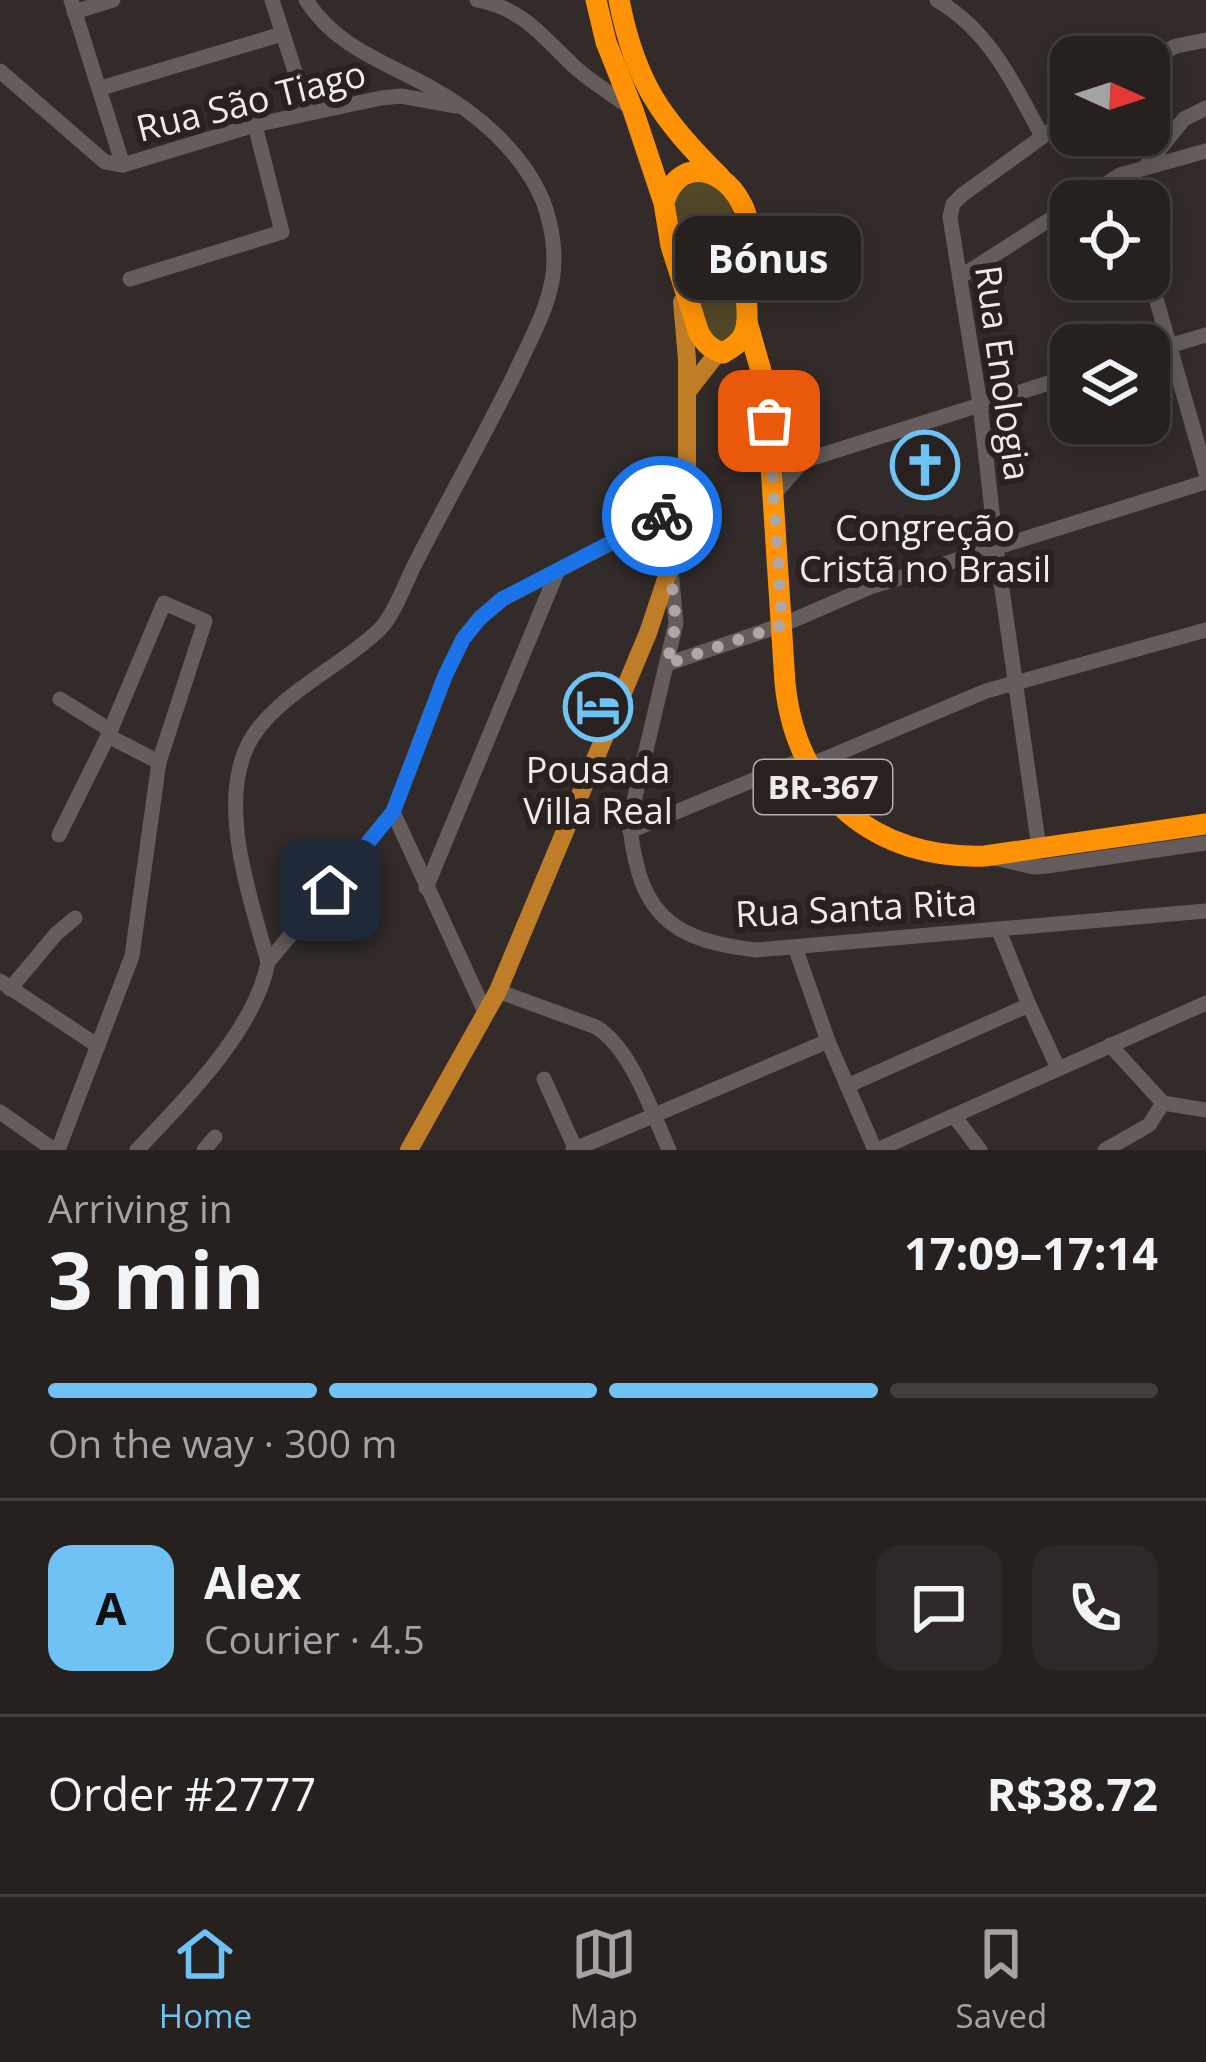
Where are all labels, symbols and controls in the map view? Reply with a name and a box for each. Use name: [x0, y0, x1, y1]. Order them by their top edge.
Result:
north arrow: [1050, 36, 1170, 156]
map controls: [1050, 36, 1170, 444]
street label: Rua São Tiago: [131, 48, 371, 153]
button: locate: [1050, 180, 1170, 300]
callout: Bónus: [676, 217, 862, 301]
text: Bónus: [708, 231, 829, 284]
street label: Rua Enologia: [964, 262, 1043, 484]
button: layers: [1050, 324, 1170, 444]
pin: [718, 370, 820, 472]
icon: bag: [736, 388, 802, 454]
church icon: Congreção Cristã no Brasil: [890, 430, 960, 500]
courier: [602, 456, 722, 576]
icon: bike: [629, 483, 695, 549]
place label: Congreção Cristã no Brasil: [799, 503, 1051, 593]
hotel icon: Pousada Villa Real: [563, 672, 633, 742]
place label: Pousada Villa Real: [523, 745, 673, 835]
road number: BR-367: [754, 760, 892, 814]
pin: [279, 839, 381, 941]
icon: home: [297, 857, 363, 923]
street label: Rua Santa Rita: [734, 877, 978, 938]
text: Arriving in: [48, 1181, 233, 1234]
text: 17:09–17:14: [904, 1222, 1158, 1283]
text: 3 min: [48, 1226, 265, 1332]
text: On the way · 300 m: [48, 1416, 397, 1469]
button: chat: [876, 1545, 1002, 1671]
button: phone: [1032, 1545, 1158, 1671]
text: Alex: [204, 1551, 301, 1612]
text: A: [95, 1577, 127, 1638]
text: Courier · 4.5: [204, 1612, 425, 1665]
text: Order #2777: [48, 1763, 316, 1824]
text: R$38.72: [987, 1763, 1158, 1824]
tab: Home: [159, 1921, 252, 2038]
tab: Map: [570, 1921, 638, 2038]
tab: Saved: [956, 1921, 1047, 2038]

